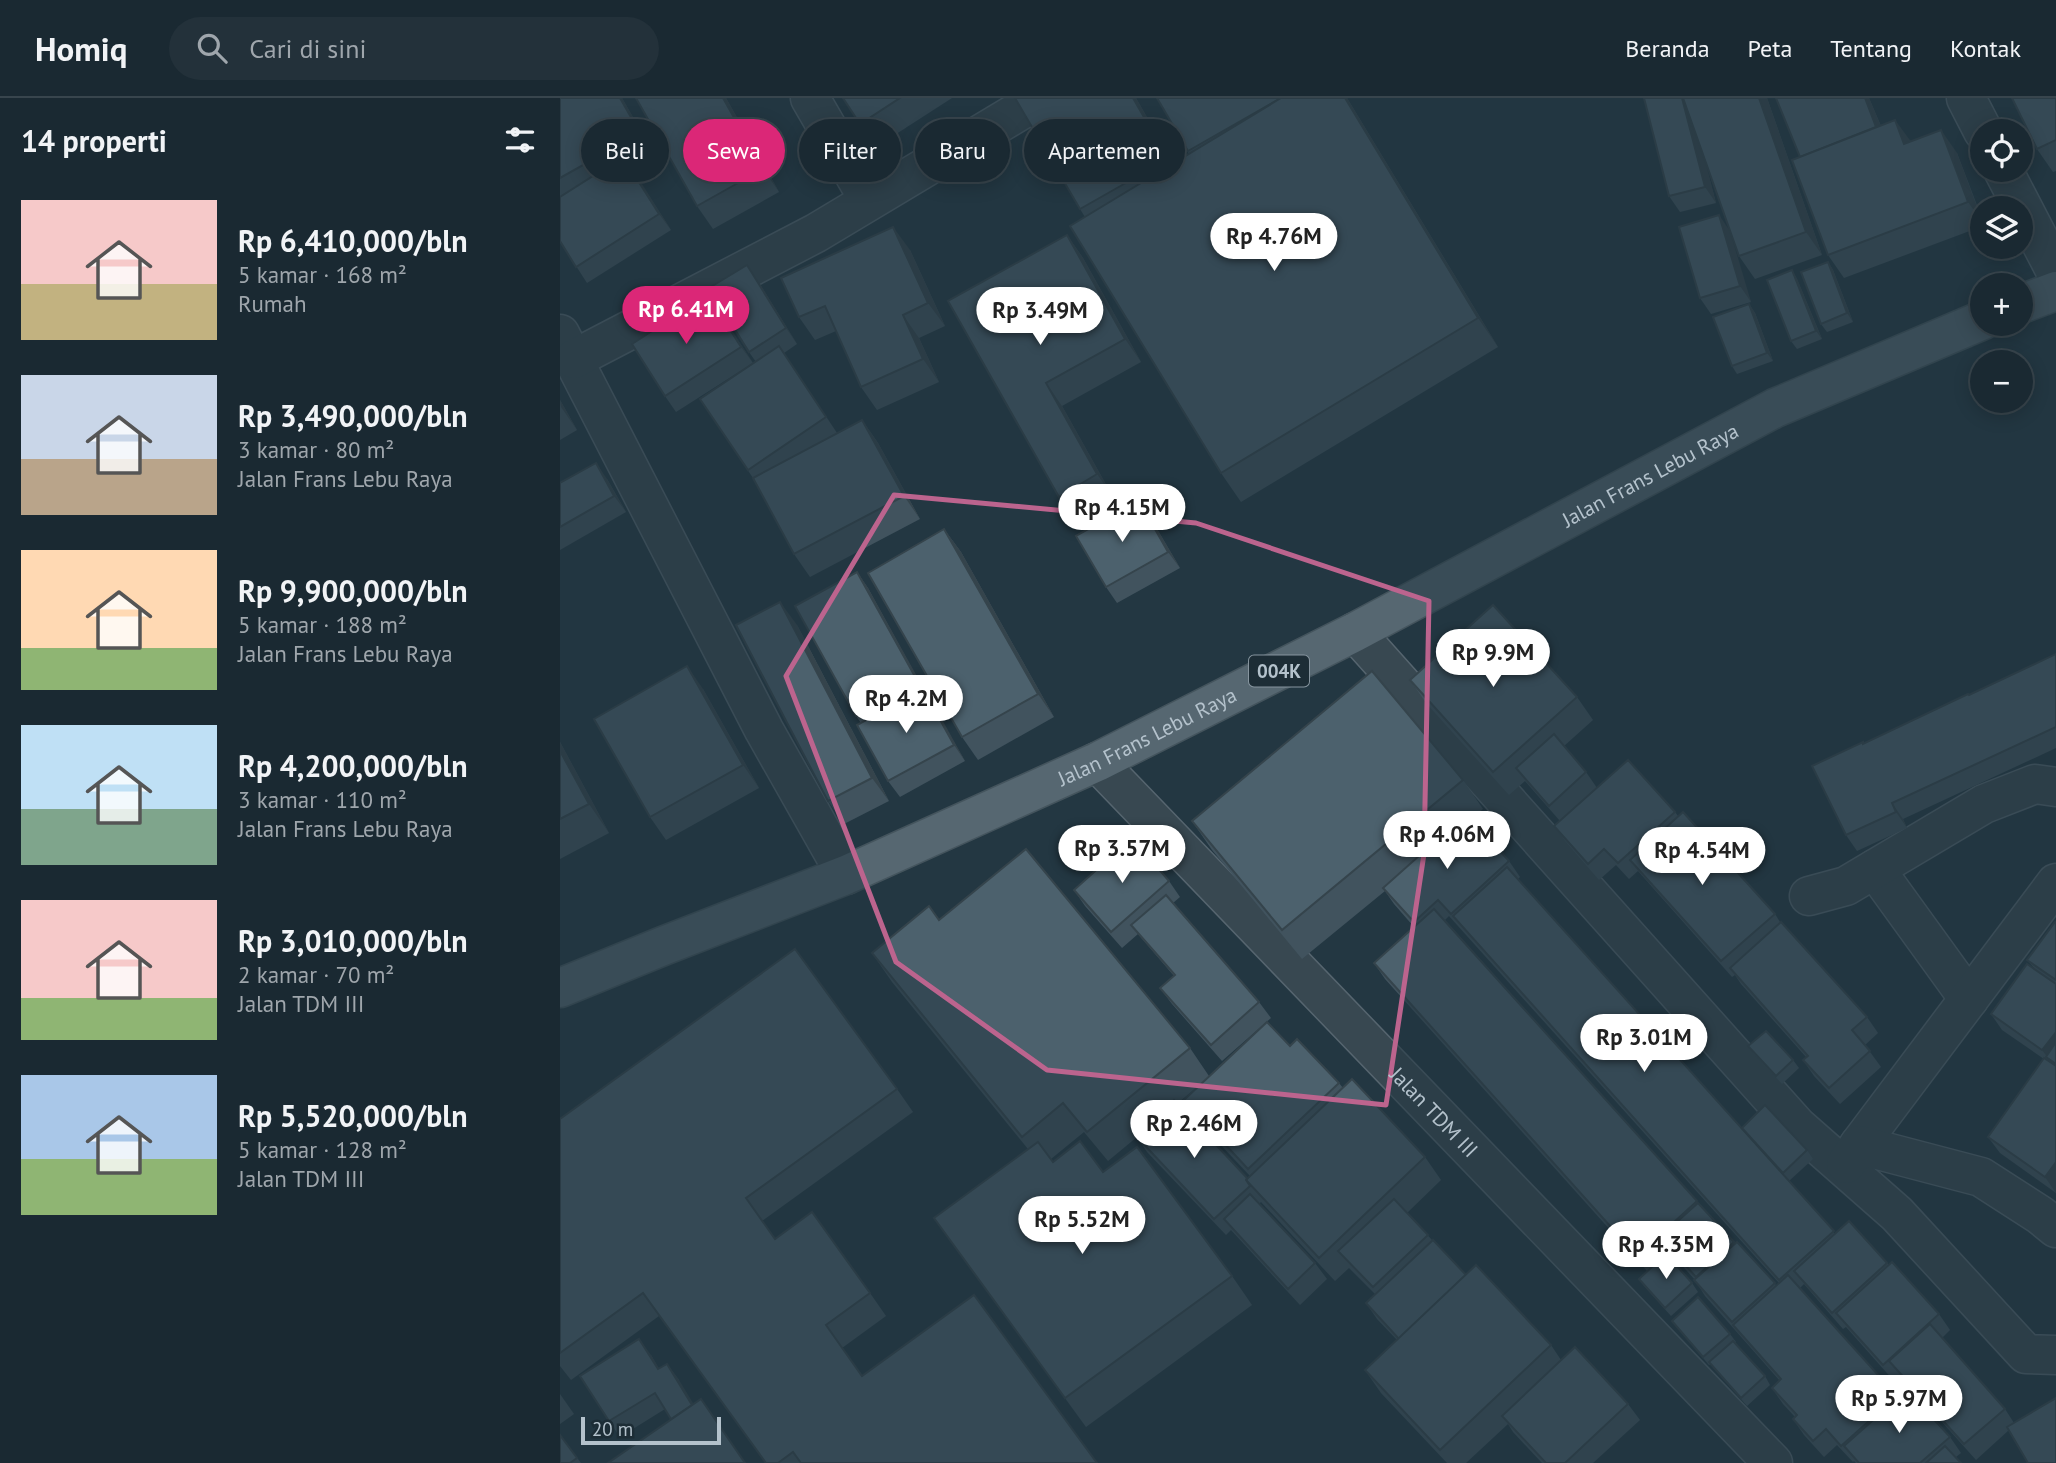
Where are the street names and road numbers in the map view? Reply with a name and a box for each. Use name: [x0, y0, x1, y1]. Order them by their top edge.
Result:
street label: Jalan Frans Lebu Raya: [1556, 417, 1743, 533]
road number: 004K: [1249, 656, 1309, 686]
street label: Jalan Frans Lebu Raya: [1052, 681, 1241, 792]
street label: Jalan TDM III: [1384, 1060, 1484, 1163]

